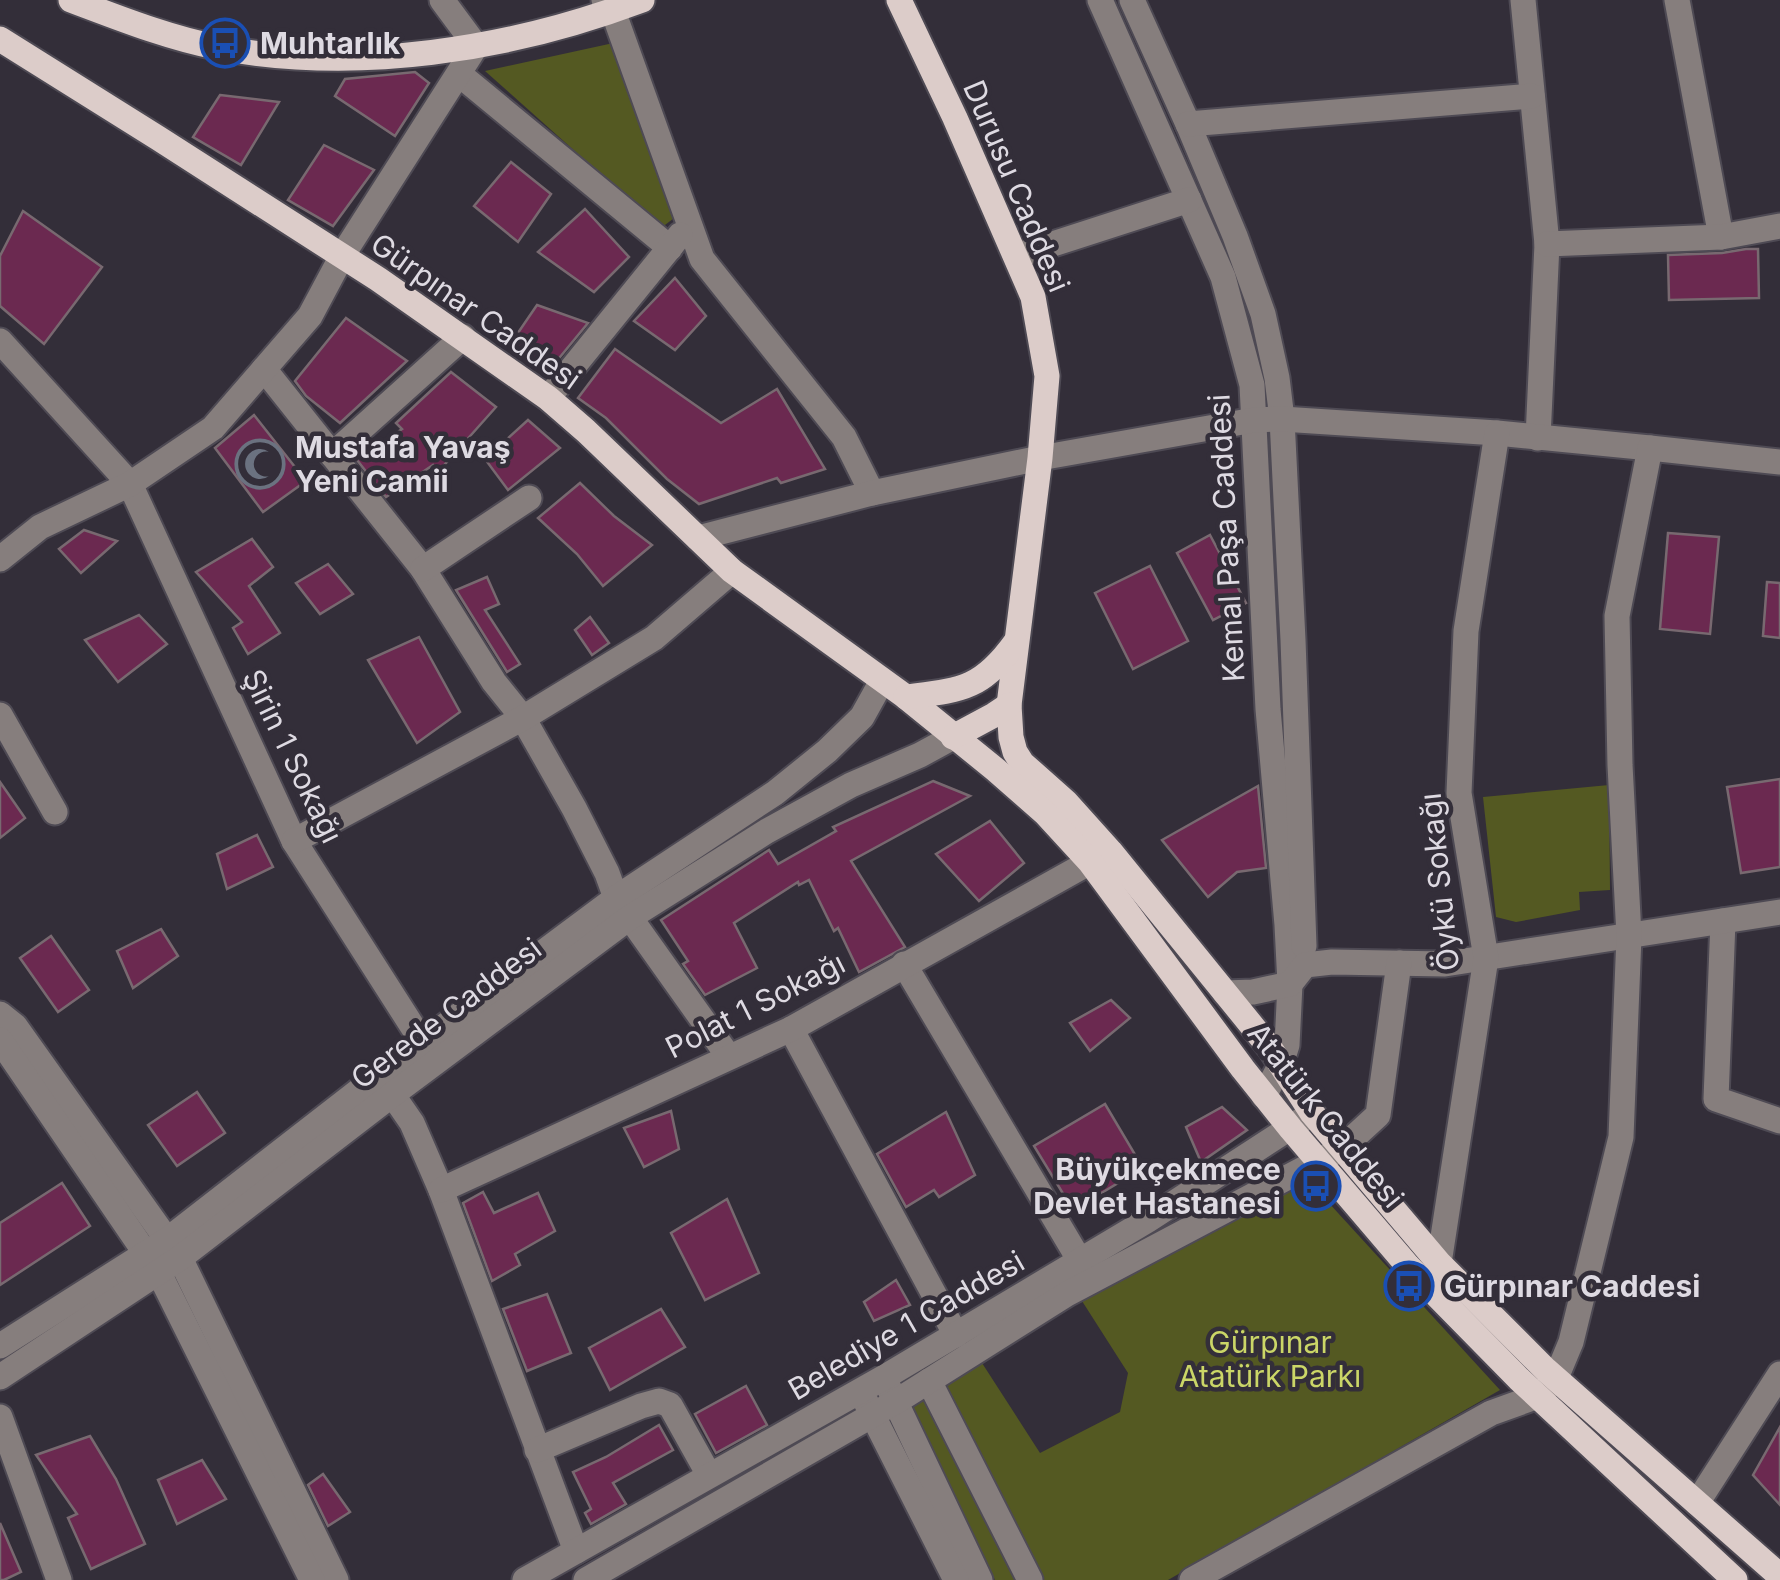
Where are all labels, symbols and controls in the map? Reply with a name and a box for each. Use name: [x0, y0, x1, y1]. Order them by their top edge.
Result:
bus stop icon: Muhtarlık: [199, 17, 251, 69]
place label: Muhtarlık: [260, 25, 401, 61]
street label: Durusu Caddesi: [956, 75, 1078, 297]
street label: Gürpınar Caddesi: [364, 225, 588, 397]
street label: Kemal Paşa Caddesi: [1200, 393, 1252, 683]
place label: Mustafa Yavaş Yeni Camii: [295, 429, 511, 499]
mosque icon: Mustafa Yavaş Yeni Camii: [234, 438, 286, 490]
street label: Şirin 1 Sokağı: [235, 663, 351, 849]
street label: Öykü Sokağı: [1412, 791, 1466, 973]
street label: Gerede Caddesi: [344, 930, 548, 1096]
street label: Polat 1 Sokağı: [659, 944, 851, 1066]
street label: Atatürk Caddesi: [1241, 1015, 1411, 1215]
place label: Büyükçekmece Devlet Hastanesi: [1033, 1151, 1281, 1221]
bus stop icon: Büyükçekmece Devlet Hastanesi: [1290, 1160, 1342, 1212]
street label: Belediye 1 Caddesi: [782, 1243, 1030, 1407]
bus stop icon: Gürpınar Caddesi: [1383, 1260, 1435, 1312]
place label: Gürpınar Caddesi: [1444, 1268, 1700, 1304]
park label: Gürpınar Atatürk Parkı: [1179, 1324, 1361, 1394]

